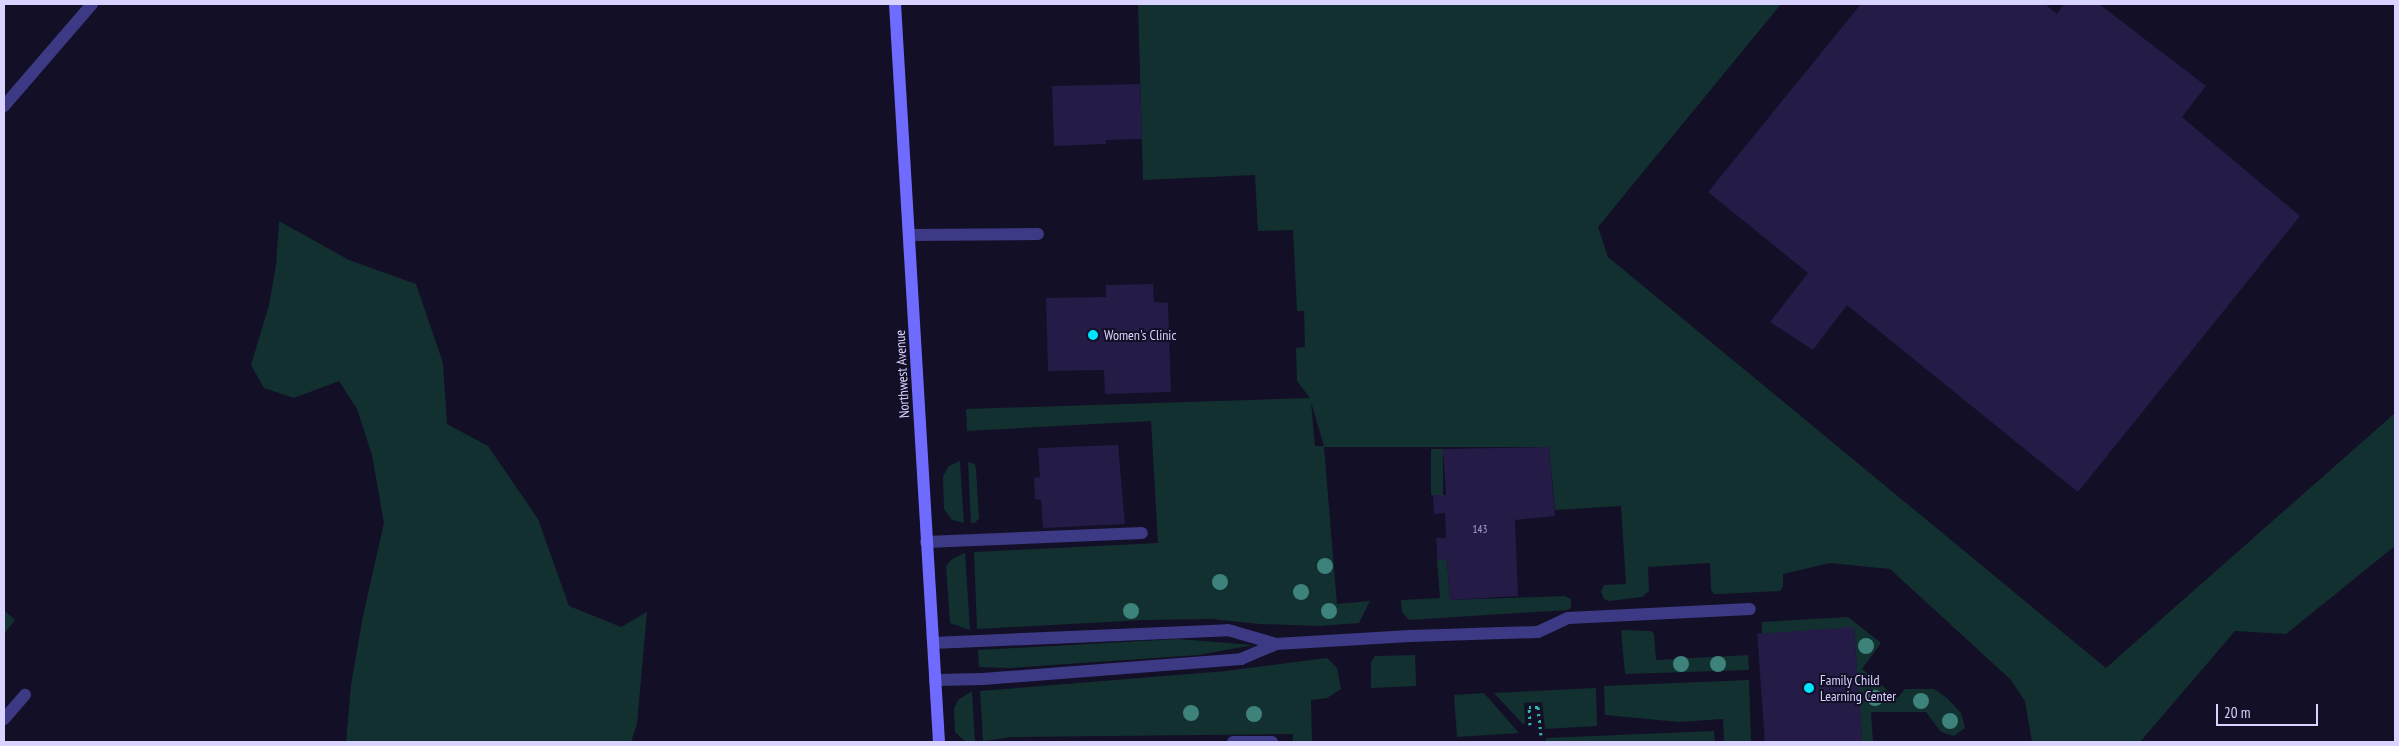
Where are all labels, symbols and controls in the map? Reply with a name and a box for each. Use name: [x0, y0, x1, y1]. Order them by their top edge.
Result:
place label: Women's Clinic: [1104, 327, 1176, 343]
marker: Women's Clinic: [1086, 328, 1100, 342]
street label: Northwest Avenue: [891, 329, 913, 419]
house number: 143: [1473, 522, 1487, 536]
place label: Family Child Learning Center: [1820, 672, 1896, 704]
marker: Family Child Learning Center: [1802, 681, 1816, 695]
scale bar: [2219, 694, 2322, 726]
text: 20 m: [2224, 703, 2250, 722]

